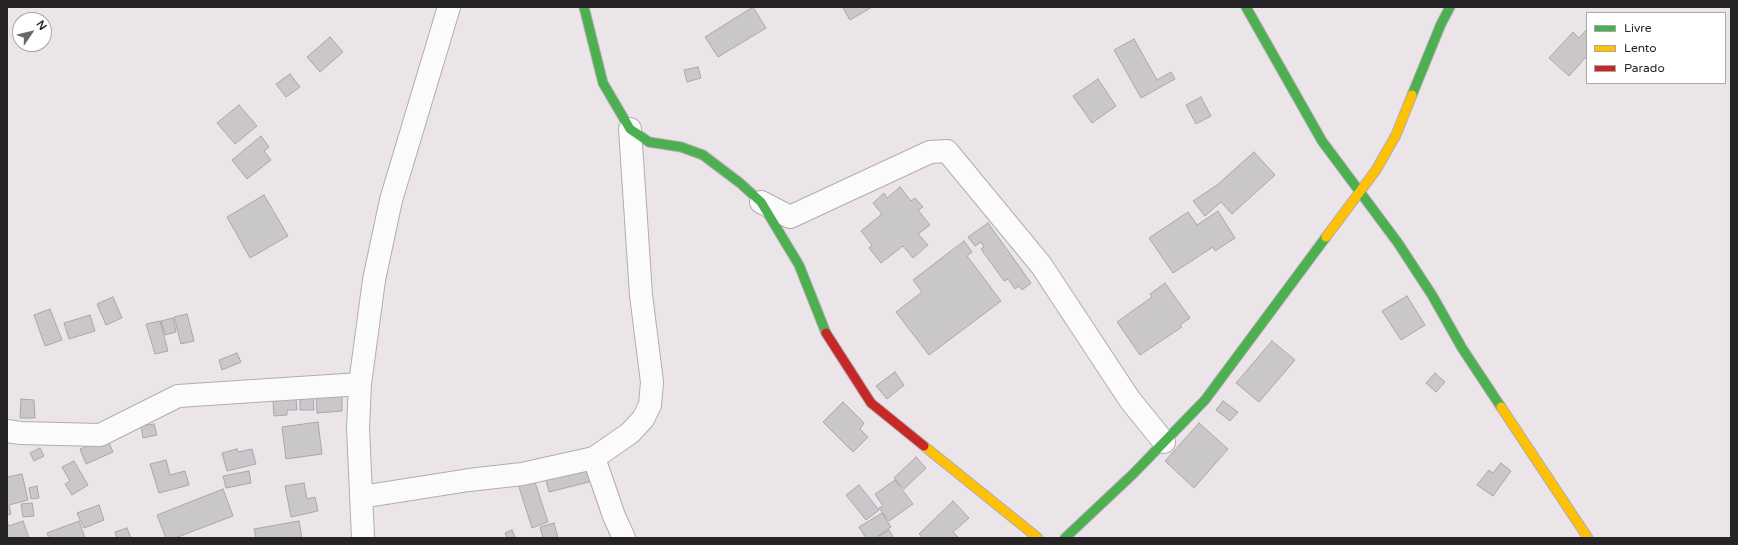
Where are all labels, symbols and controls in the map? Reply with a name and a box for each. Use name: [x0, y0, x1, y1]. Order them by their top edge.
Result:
north arrow: [12, 12, 52, 52]
legend: [1586, 12, 1726, 84]
text: N: [34, 18, 49, 33]
text: Livre: [1624, 21, 1651, 35]
text: Lento: [1624, 41, 1657, 55]
text: Parado: [1624, 61, 1665, 75]

